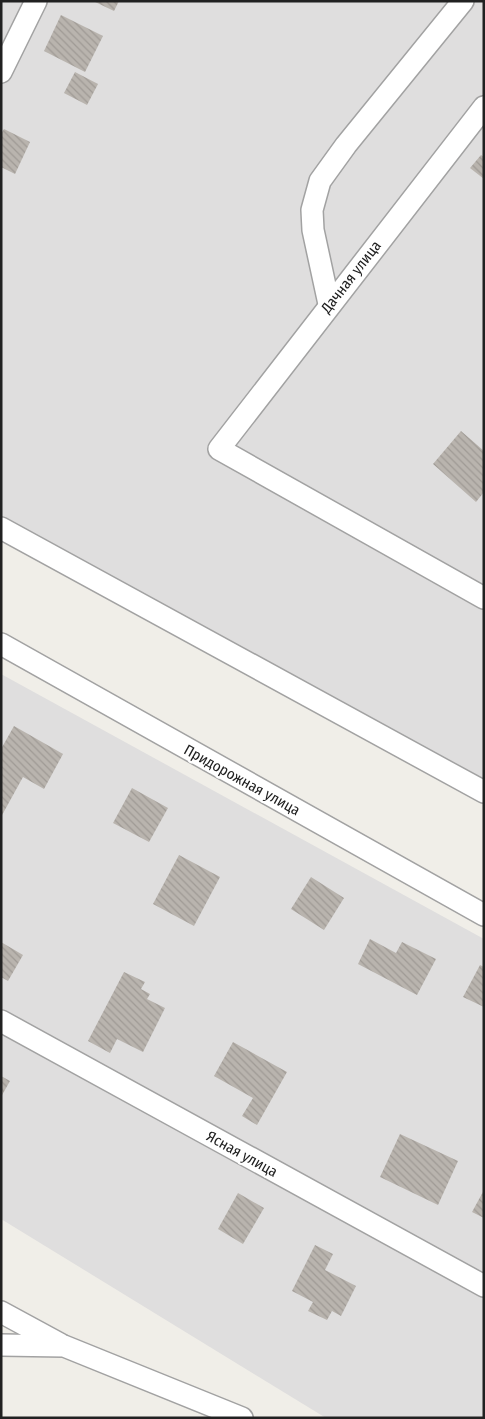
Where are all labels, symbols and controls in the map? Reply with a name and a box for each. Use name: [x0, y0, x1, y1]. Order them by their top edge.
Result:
street label: Дачная улица: [317, 237, 385, 318]
street label: Придорожная улица: [181, 741, 303, 819]
street label: Ясная улица: [203, 1127, 281, 1181]

